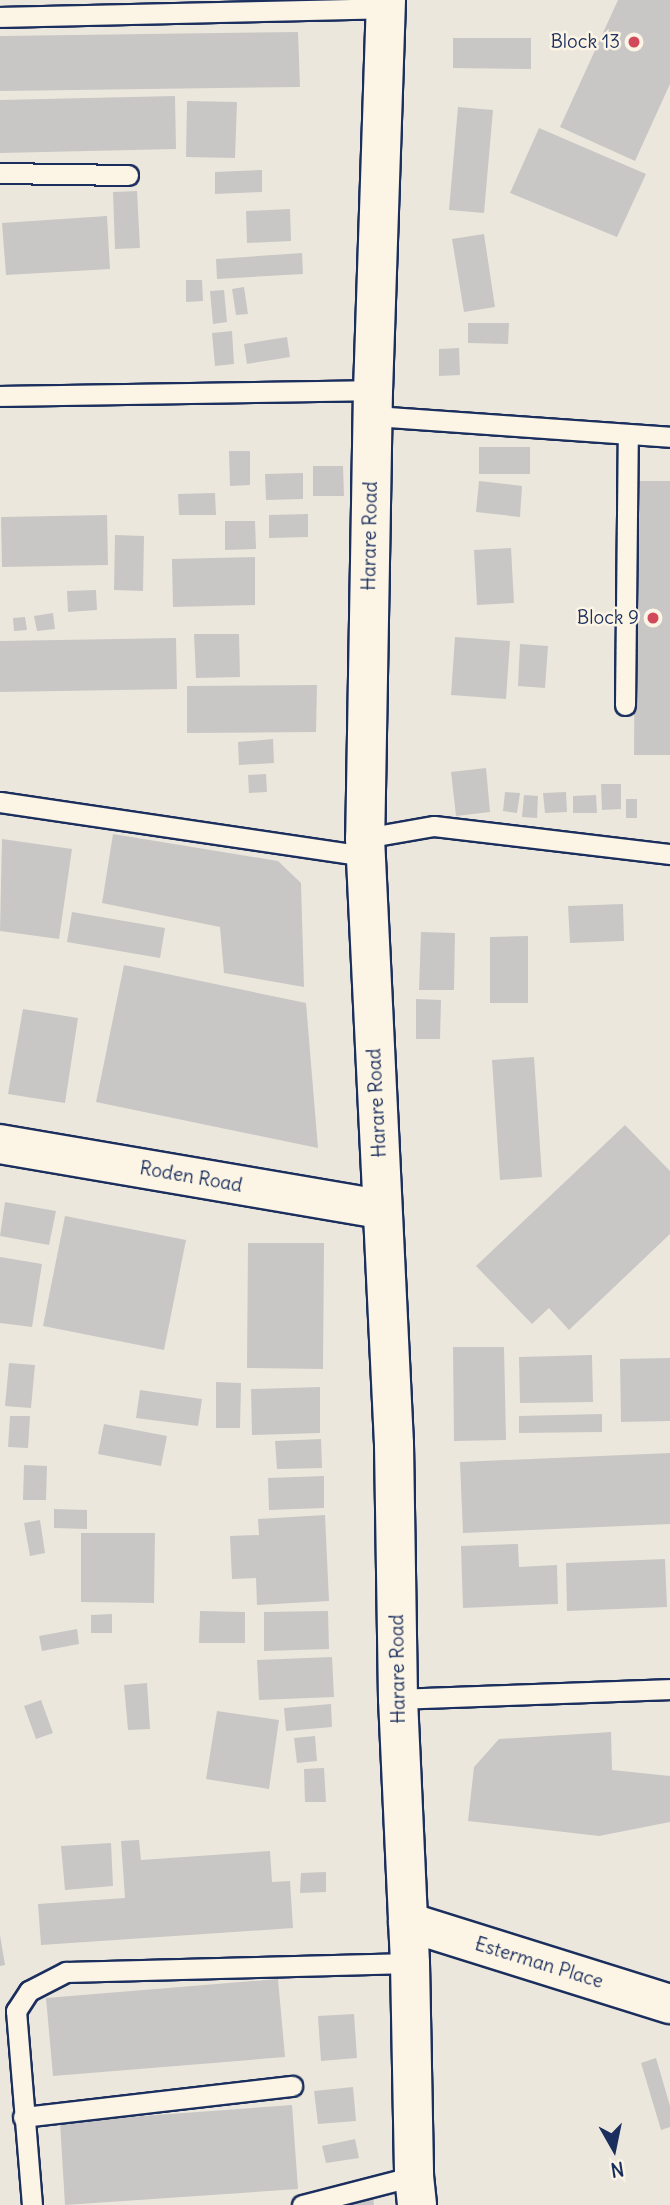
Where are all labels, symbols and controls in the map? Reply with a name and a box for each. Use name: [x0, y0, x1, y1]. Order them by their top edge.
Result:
place label: Block 13: [550, 31, 620, 53]
marker: Block 13: [626, 34, 642, 50]
street label: Harare Road: [358, 481, 382, 591]
place label: Block 9: [577, 607, 639, 629]
marker: Block 9: [645, 610, 661, 626]
street label: Harare Road: [363, 1048, 391, 1158]
street label: Roden Road: [138, 1157, 244, 1197]
street label: Harare Road: [386, 1614, 410, 1724]
street label: Esterman Place: [472, 1933, 606, 1993]
north arrow: [579, 2114, 649, 2184]
text: N: [609, 2157, 626, 2183]

